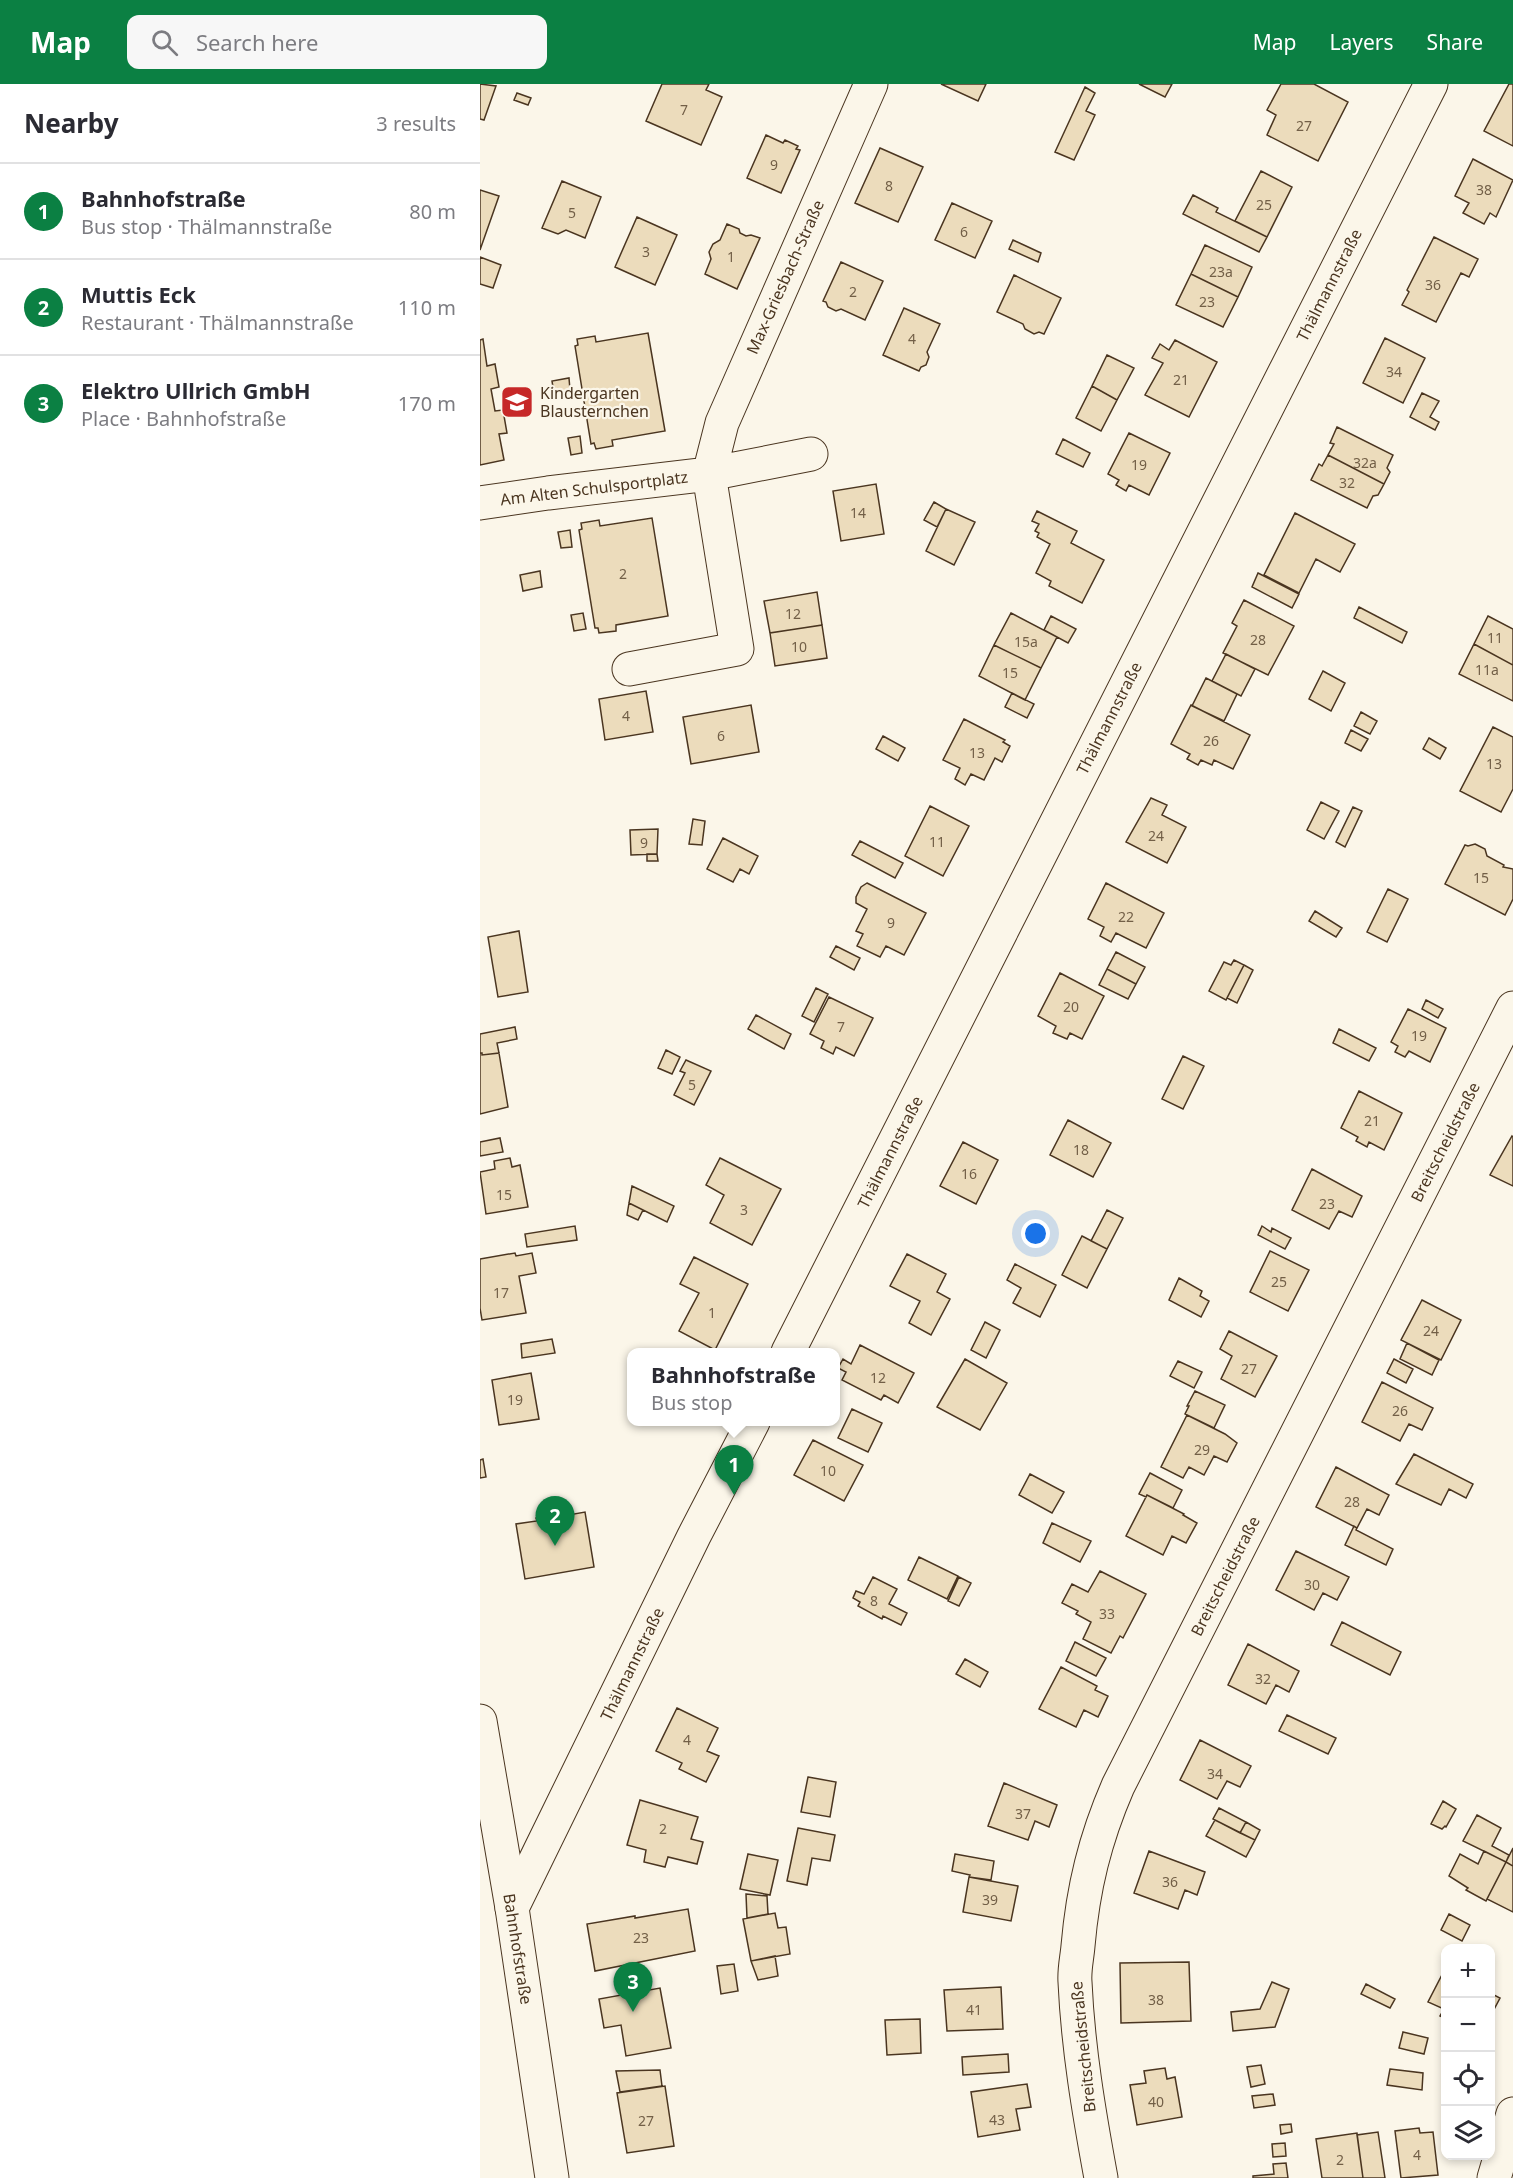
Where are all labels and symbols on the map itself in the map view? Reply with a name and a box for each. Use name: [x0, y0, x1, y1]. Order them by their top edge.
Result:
house number: 7: [680, 100, 688, 119]
house number: 27: [1296, 116, 1312, 135]
house number: 9: [770, 155, 778, 174]
house number: 8: [885, 176, 893, 195]
house number: 38: [1476, 180, 1492, 199]
house number: 25: [1256, 195, 1272, 214]
street label: Max-Griesbach-Straße: [741, 196, 829, 358]
house number: 5: [568, 203, 576, 222]
house number: 6: [960, 222, 968, 241]
street label: Thälmannstraße: [1291, 225, 1367, 345]
house number: 3: [642, 242, 650, 261]
house number: 1: [727, 247, 735, 266]
house number: 23a: [1209, 262, 1233, 281]
house number: 36: [1425, 275, 1441, 294]
house number: 2: [849, 282, 857, 301]
house number: 23: [1199, 292, 1215, 311]
house number: 4: [908, 329, 916, 348]
house number: 34: [1386, 362, 1402, 381]
house number: 21: [1173, 370, 1189, 389]
place label: Kindergarten Blausternchen: [540, 382, 649, 422]
school or university icon: Kindergarten Blausternchen: [499, 384, 535, 420]
house number: 32a: [1353, 453, 1377, 472]
house number: 19: [1131, 455, 1147, 474]
street label: Am Alten Schulsportplatz: [499, 466, 689, 510]
house number: 32: [1339, 473, 1355, 492]
house number: 14: [850, 503, 866, 522]
house number: 2: [619, 564, 627, 583]
house number: 12: [785, 604, 801, 623]
house number: 11: [1487, 628, 1503, 647]
house number: 28: [1250, 630, 1266, 649]
house number: 15a: [1014, 632, 1038, 651]
house number: 10: [791, 637, 807, 656]
street label: Thälmannstraße: [1071, 658, 1147, 778]
house number: 11a: [1475, 660, 1499, 679]
house number: 15: [1002, 663, 1018, 682]
house number: 4: [622, 706, 630, 725]
house number: 6: [717, 726, 725, 745]
house number: 26: [1203, 731, 1219, 750]
house number: 13: [969, 743, 985, 762]
house number: 13: [1486, 754, 1502, 773]
house number: 24: [1148, 826, 1164, 845]
house number: 11: [929, 832, 945, 851]
house number: 9: [640, 833, 648, 852]
house number: 15: [1473, 868, 1489, 887]
house number: 22: [1118, 907, 1134, 926]
house number: 9: [887, 913, 895, 932]
house number: 20: [1063, 997, 1079, 1016]
house number: 7: [837, 1017, 845, 1036]
house number: 19: [1411, 1026, 1427, 1045]
house number: 5: [688, 1075, 696, 1094]
street label: Breitscheidstraße: [1405, 1078, 1485, 1206]
street label: Thälmannstraße: [852, 1092, 928, 1212]
house number: 21: [1364, 1111, 1380, 1130]
house number: 18: [1073, 1140, 1089, 1159]
house number: 16: [961, 1164, 977, 1183]
house number: 15: [496, 1185, 512, 1204]
house number: 23: [1319, 1194, 1335, 1213]
house number: 3: [740, 1200, 748, 1219]
your location: [1021, 1219, 1050, 1248]
house number: 25: [1271, 1272, 1287, 1291]
house number: 17: [493, 1283, 509, 1302]
house number: 1: [708, 1303, 716, 1322]
house number: 24: [1423, 1321, 1439, 1340]
house number: 27: [1241, 1359, 1257, 1378]
house number: 12: [870, 1368, 886, 1387]
house number: 19: [507, 1390, 523, 1409]
house number: 26: [1392, 1401, 1408, 1420]
house number: 29: [1194, 1440, 1210, 1459]
pin: 1: [714, 1446, 754, 1495]
house number: 10: [820, 1461, 836, 1480]
house number: 28: [1344, 1492, 1360, 1511]
pin: 2: [536, 1496, 574, 1546]
street label: Breitscheidstraße: [1185, 1512, 1265, 1640]
house number: 30: [1304, 1575, 1320, 1594]
house number: 8: [870, 1591, 878, 1610]
street label: Thälmannstraße: [595, 1604, 669, 1724]
house number: 33: [1099, 1604, 1115, 1623]
house number: 32: [1255, 1669, 1271, 1688]
house number: 4: [683, 1730, 691, 1749]
house number: 34: [1207, 1764, 1223, 1783]
house number: 37: [1015, 1804, 1031, 1823]
house number: 2: [659, 1819, 667, 1838]
house number: 36: [1162, 1872, 1178, 1891]
house number: 39: [982, 1890, 998, 1909]
street label: Bahnhofstraße: [498, 1892, 538, 2006]
house number: 23: [633, 1928, 649, 1947]
pin: 3: [614, 1962, 652, 2012]
street label: Breitscheidstraße: [1065, 1980, 1101, 2114]
house number: 38: [1148, 1990, 1164, 2009]
house number: 41: [966, 2000, 982, 2019]
house number: 40: [1148, 2092, 1164, 2111]
house number: 43: [989, 2110, 1005, 2129]
house number: 27: [638, 2111, 654, 2130]
house number: 4: [1413, 2145, 1421, 2164]
house number: 2: [1336, 2150, 1344, 2169]

